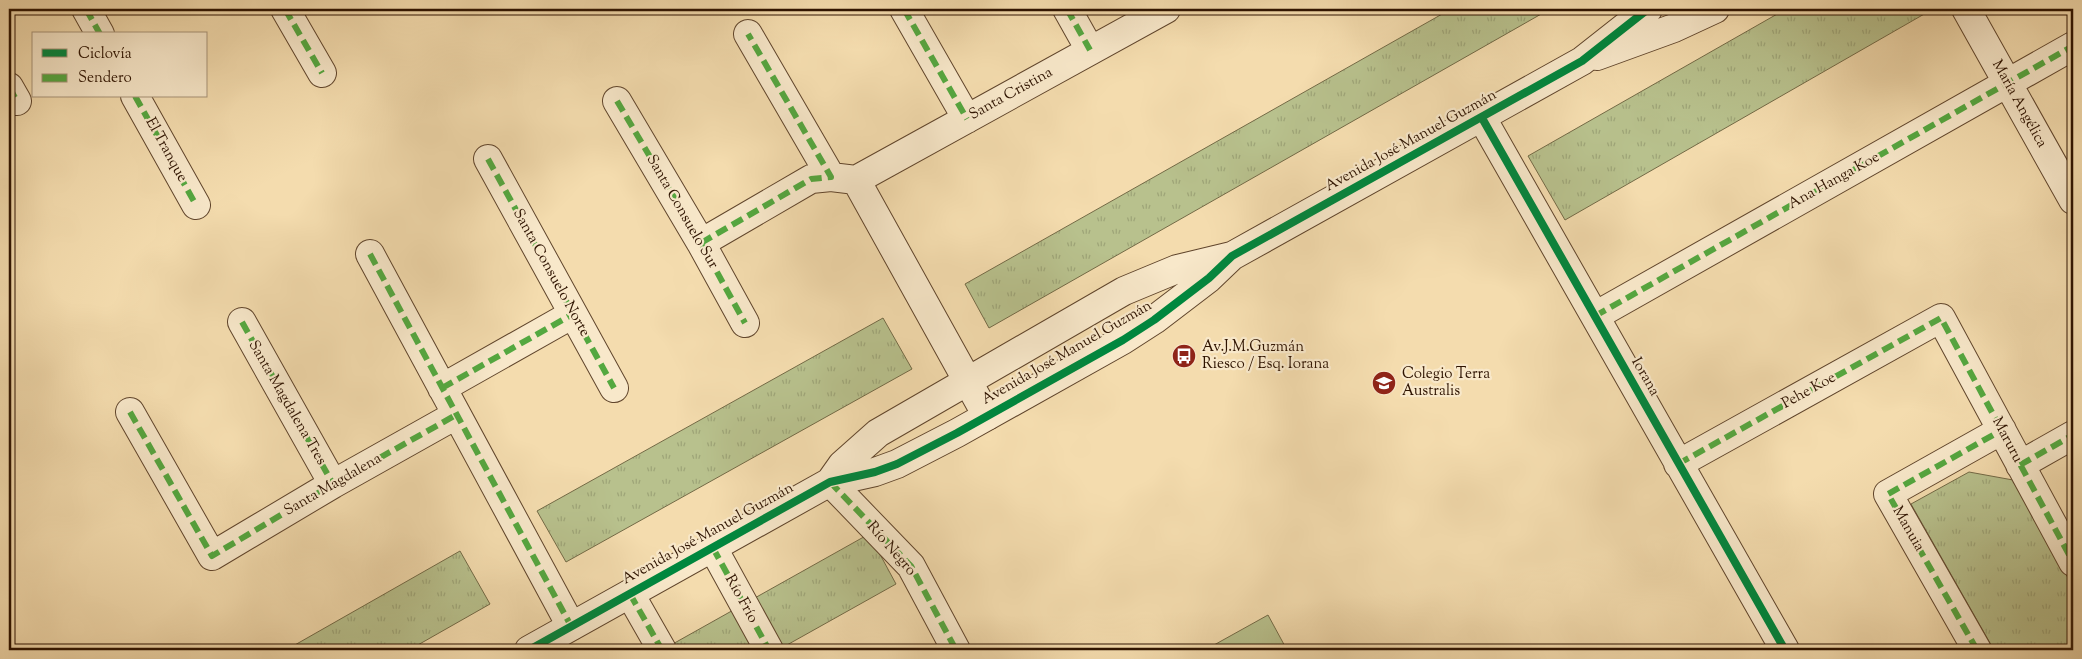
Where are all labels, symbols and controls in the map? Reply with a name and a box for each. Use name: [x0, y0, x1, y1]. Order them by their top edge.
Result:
legend: [32, 32, 208, 98]
text: Ciclovía: [78, 44, 132, 65]
street label: María Angélica: [1986, 56, 2052, 152]
street label: Santa Cristina: [965, 62, 1057, 126]
text: Sendero: [78, 68, 132, 89]
street label: Avenida José Manuel Guzmán: [1321, 85, 1501, 197]
street label: El Tranque: [140, 114, 192, 186]
street label: Ana Hanga Koe: [1785, 147, 1883, 215]
street label: Santa Consuelo Sur: [641, 151, 723, 273]
street label: Santa Consuelo Norte: [507, 205, 595, 341]
street label: Avenida José Manuel Guzmán: [978, 296, 1156, 410]
street label: Santa Magdalena Tres: [243, 337, 331, 469]
place label: Av.J.M.Guzmán Riesco / Esq. Iorana: [1202, 337, 1329, 375]
bus stop icon: Av.J.M.Guzmán Riesco / Esq. Iorana: [1171, 343, 1197, 369]
street label: Iorana: [1626, 354, 1664, 400]
place label: Colegio Terra Australis: [1402, 364, 1490, 402]
street label: Pehe Koe: [1778, 368, 1840, 414]
school or university icon: Colegio Terra Australis: [1371, 370, 1397, 396]
street label: Maruru: [1986, 413, 2028, 467]
street label: Santa Magdalena: [280, 448, 386, 522]
street label: Avenida José Manuel Guzmán: [618, 478, 798, 590]
street label: Manuia: [1887, 502, 1929, 556]
street label: Río Negro: [861, 517, 921, 581]
street label: Río Frío: [719, 571, 763, 627]

